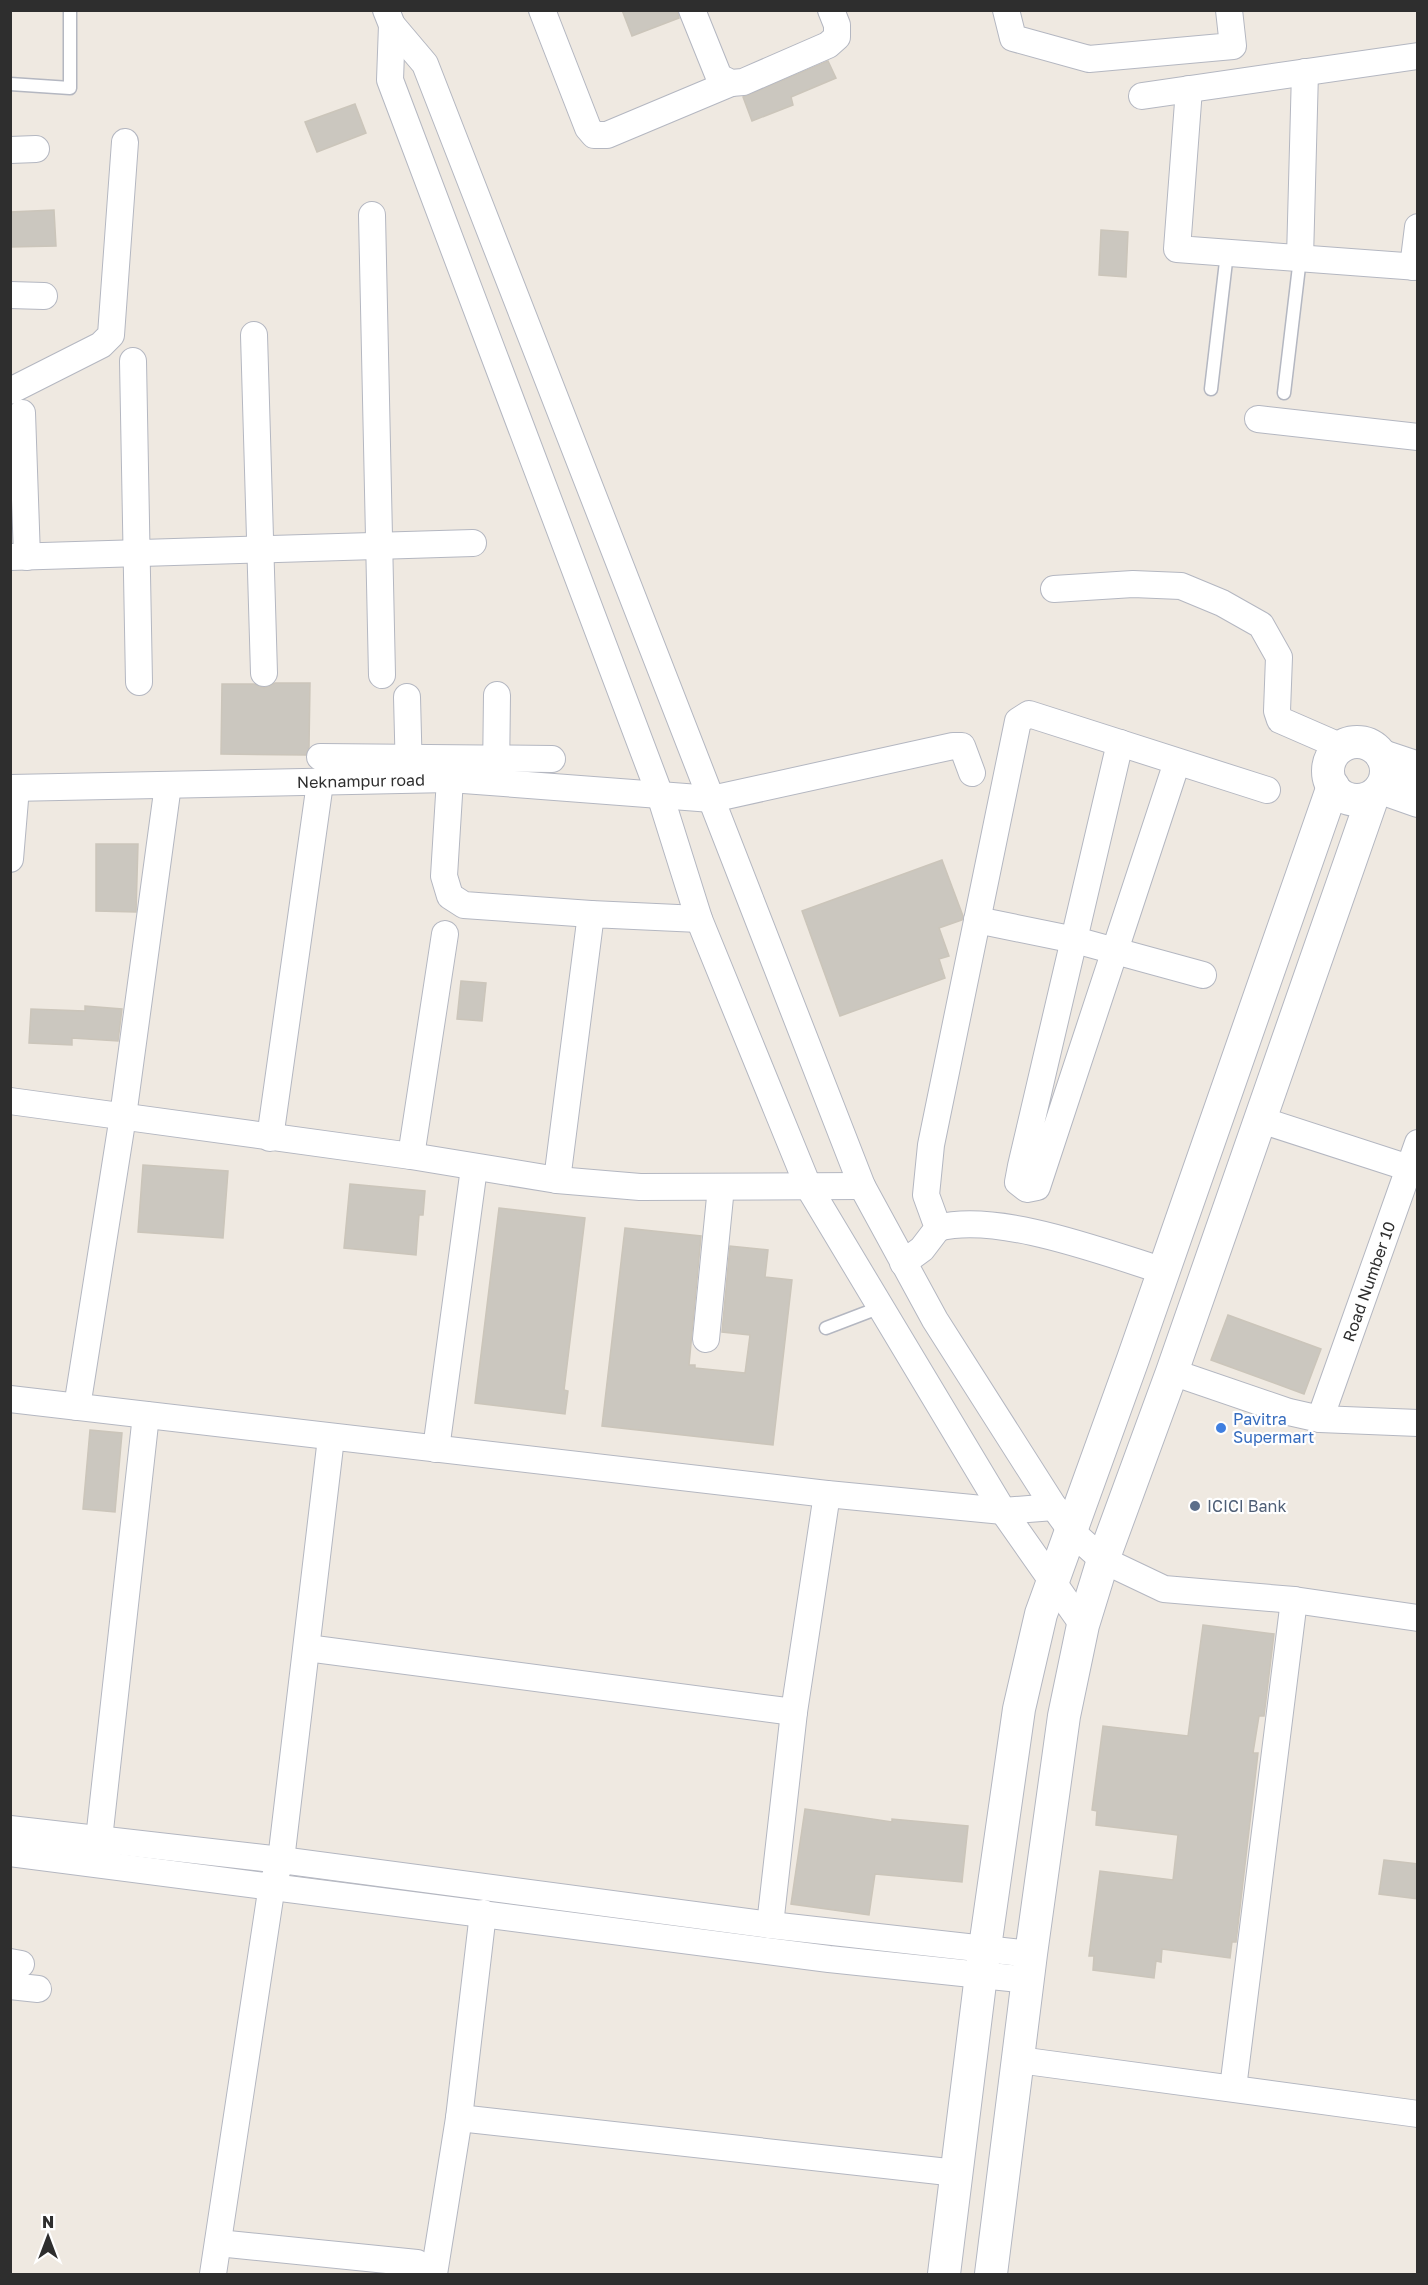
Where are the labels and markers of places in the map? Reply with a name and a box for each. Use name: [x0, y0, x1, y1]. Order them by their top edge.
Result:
place label: Pavitra Supermart: [1233, 1409, 1314, 1447]
marker: Pavitra Supermart: [1214, 1421, 1228, 1435]
place label: ICICI Bank: [1207, 1496, 1286, 1516]
marker: ICICI Bank: [1188, 1499, 1202, 1513]

